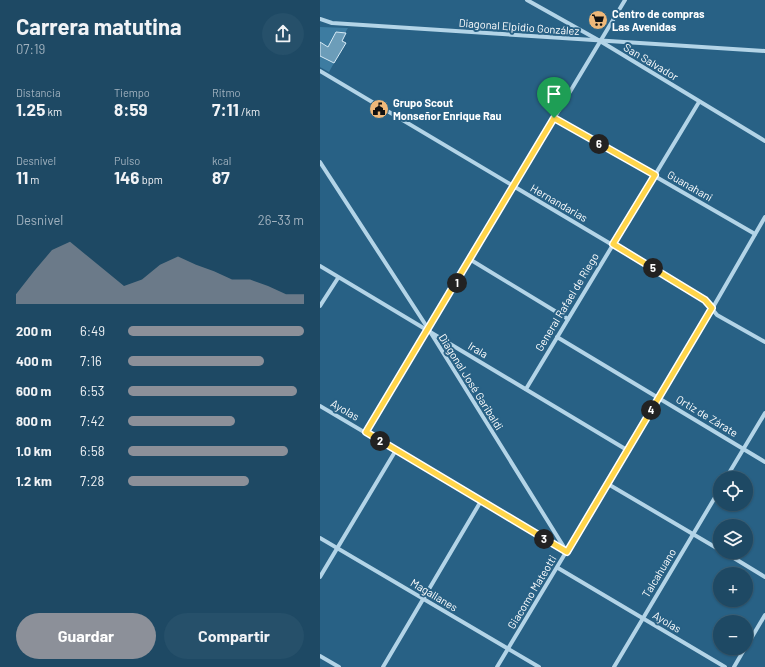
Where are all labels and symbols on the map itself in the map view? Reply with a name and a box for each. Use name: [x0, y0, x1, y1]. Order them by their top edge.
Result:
place label: Centro de compras Las Avenidas: [612, 7, 705, 33]
supermarket icon: Centro de compras Las Avenidas: [587, 9, 609, 31]
street label: Diagonal Elpidio González: [458, 16, 580, 37]
street label: San Salvador: [622, 40, 681, 83]
pin: [537, 77, 571, 118]
place label: Grupo Scout Monseñor Enrique Rau: [393, 96, 502, 122]
public building icon: Grupo Scout Monseñor Enrique Rau: [368, 98, 390, 120]
pin: 6: [589, 134, 609, 154]
street label: Guanahani: [665, 167, 715, 204]
street label: Hernandarias: [528, 181, 590, 224]
street label: General Rafael de Riego: [532, 250, 601, 353]
pin: 5: [643, 258, 663, 278]
pin: 1: [447, 273, 467, 293]
street label: Diagonal José Garibaldi: [436, 331, 506, 432]
street label: Irala: [466, 339, 490, 360]
street label: Ortiz de Zárate: [674, 392, 741, 439]
street label: Ayolas: [329, 396, 362, 423]
pin: 4: [641, 400, 661, 420]
pin: 2: [370, 431, 390, 451]
pin: 3: [534, 529, 554, 549]
street label: Talcahuano: [639, 546, 678, 600]
street label: Giacomo Mateotti: [504, 552, 559, 631]
street label: Magallanes: [408, 575, 460, 614]
street label: Ayolas: [651, 608, 684, 635]

